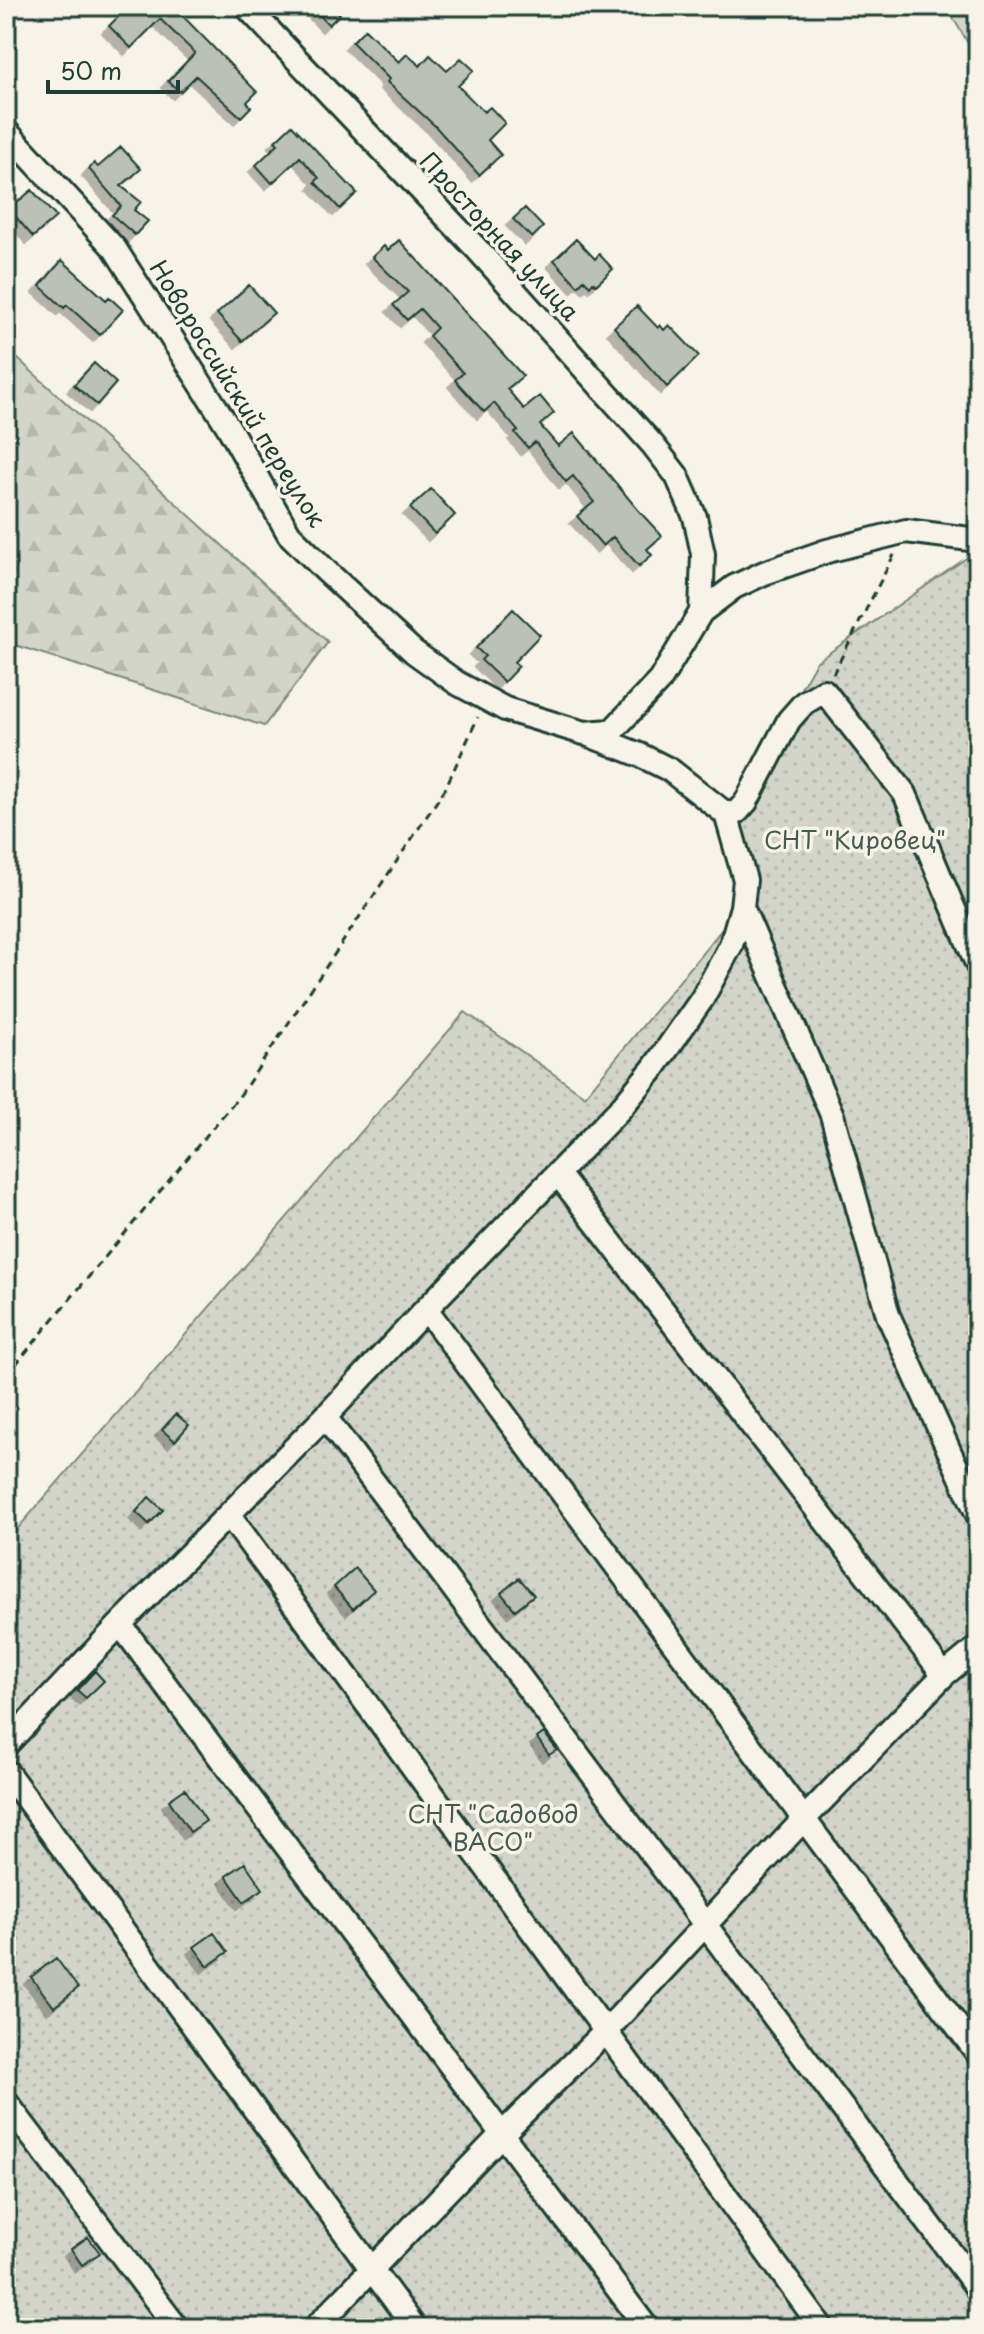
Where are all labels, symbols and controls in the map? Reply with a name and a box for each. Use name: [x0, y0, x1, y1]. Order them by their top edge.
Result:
scale bar: [48, 44, 178, 94]
text: 50 m: [60, 52, 122, 88]
street label: Просторная улица: [412, 143, 589, 328]
street label: Новороссийский переулок: [142, 253, 336, 534]
park label: СНТ "Кировец": [764, 821, 946, 857]
park label: СНТ "Садовод ВАСО": [407, 1795, 579, 1859]

